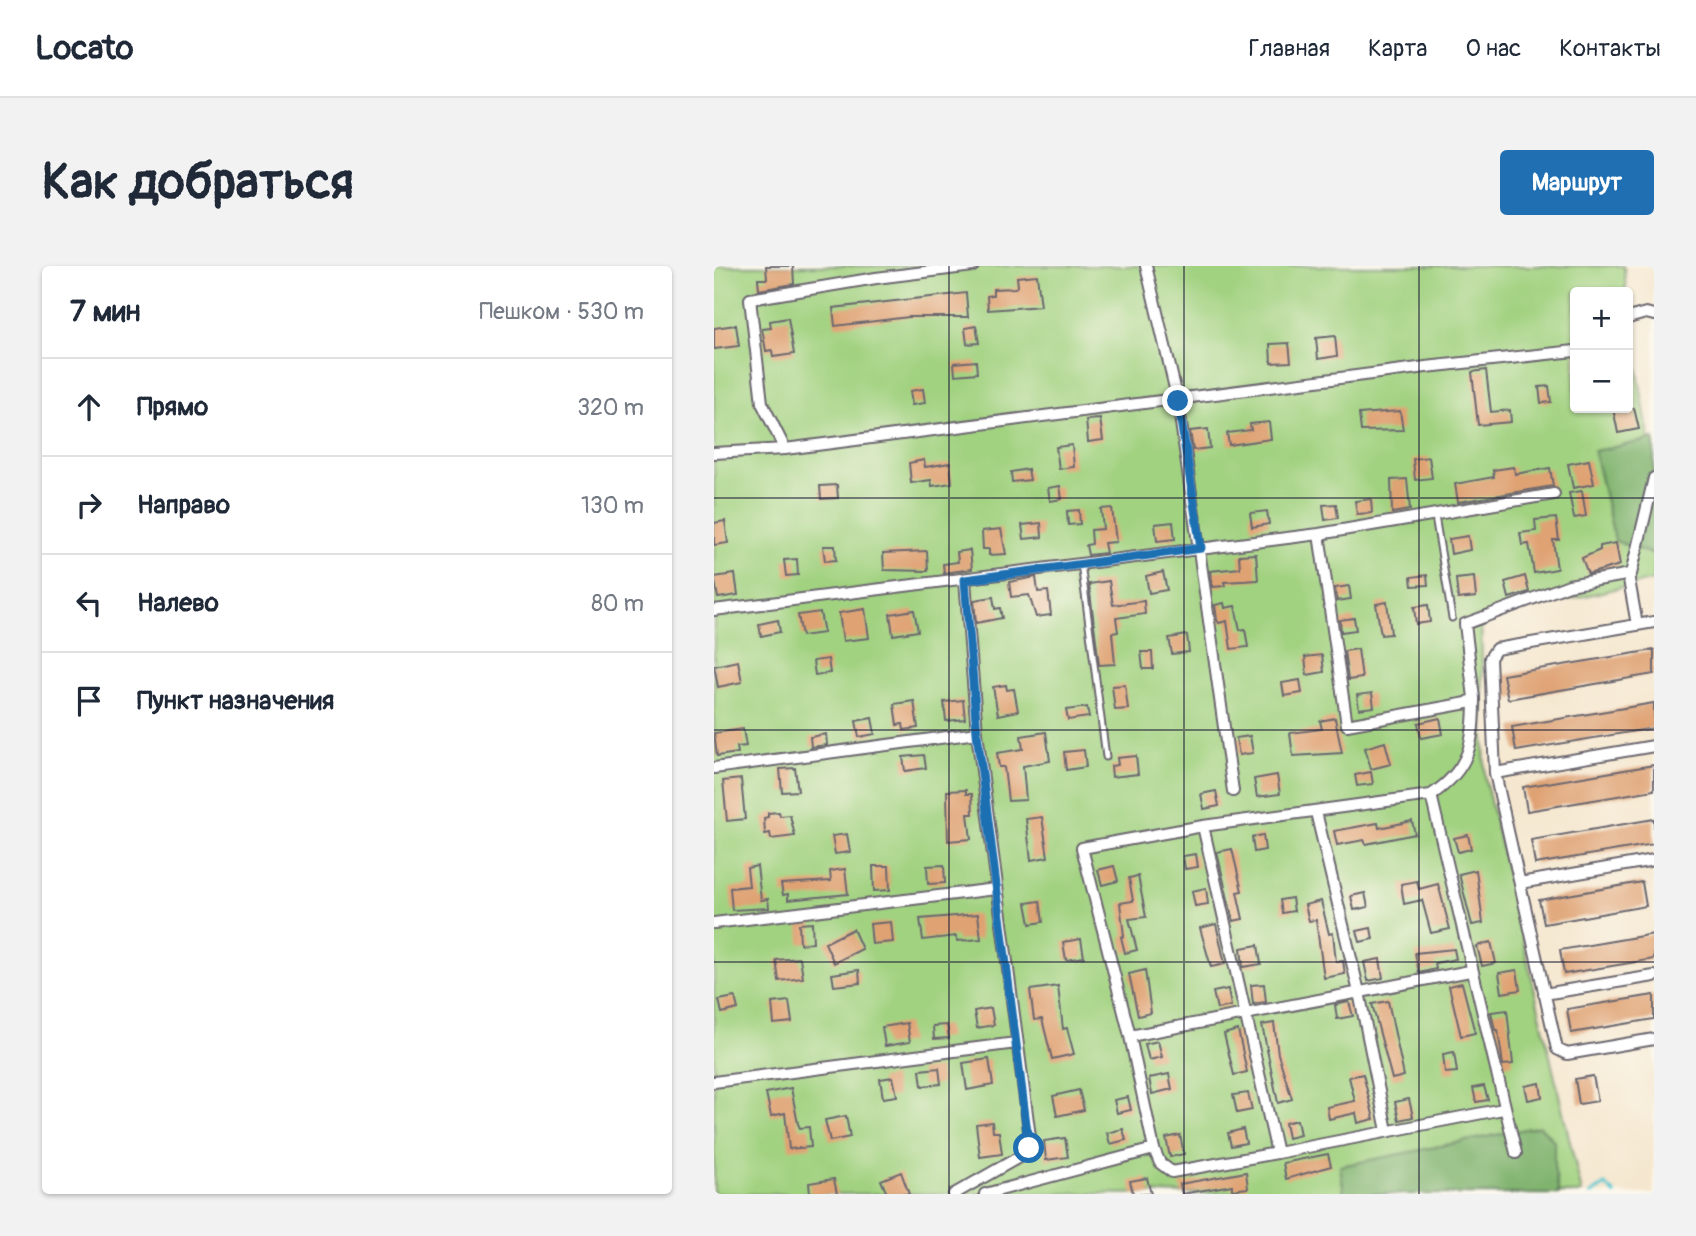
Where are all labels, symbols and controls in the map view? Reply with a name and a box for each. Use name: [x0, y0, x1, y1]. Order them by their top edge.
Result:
text: Locato: [35, 28, 133, 69]
text: Главная: [1249, 34, 1330, 63]
text: Карта: [1368, 34, 1428, 63]
text: О нас: [1466, 34, 1521, 63]
text: Контакты: [1559, 34, 1661, 63]
button: Маршрут: [1500, 150, 1654, 215]
text: Как добраться: [42, 152, 354, 213]
map controls: [1570, 287, 1633, 413]
button: +: [1570, 287, 1633, 350]
text: 7 мин: [70, 293, 140, 330]
text: Пешком · 530 m: [479, 297, 644, 326]
button: −: [1570, 350, 1633, 413]
route end: [1162, 385, 1193, 416]
icon: ahead: [70, 388, 108, 426]
text: Прямо: [137, 391, 208, 423]
text: 320 m: [577, 393, 644, 422]
icon: right: [70, 486, 108, 524]
text: Направо: [137, 489, 230, 521]
text: 130 m: [581, 491, 644, 520]
icon: left: [70, 584, 108, 622]
text: Налево: [137, 587, 219, 619]
text: 80 m: [591, 589, 644, 618]
icon: arrive: [70, 682, 108, 720]
text: Пункт назначения: [137, 685, 334, 717]
route start: [1013, 1132, 1044, 1163]

